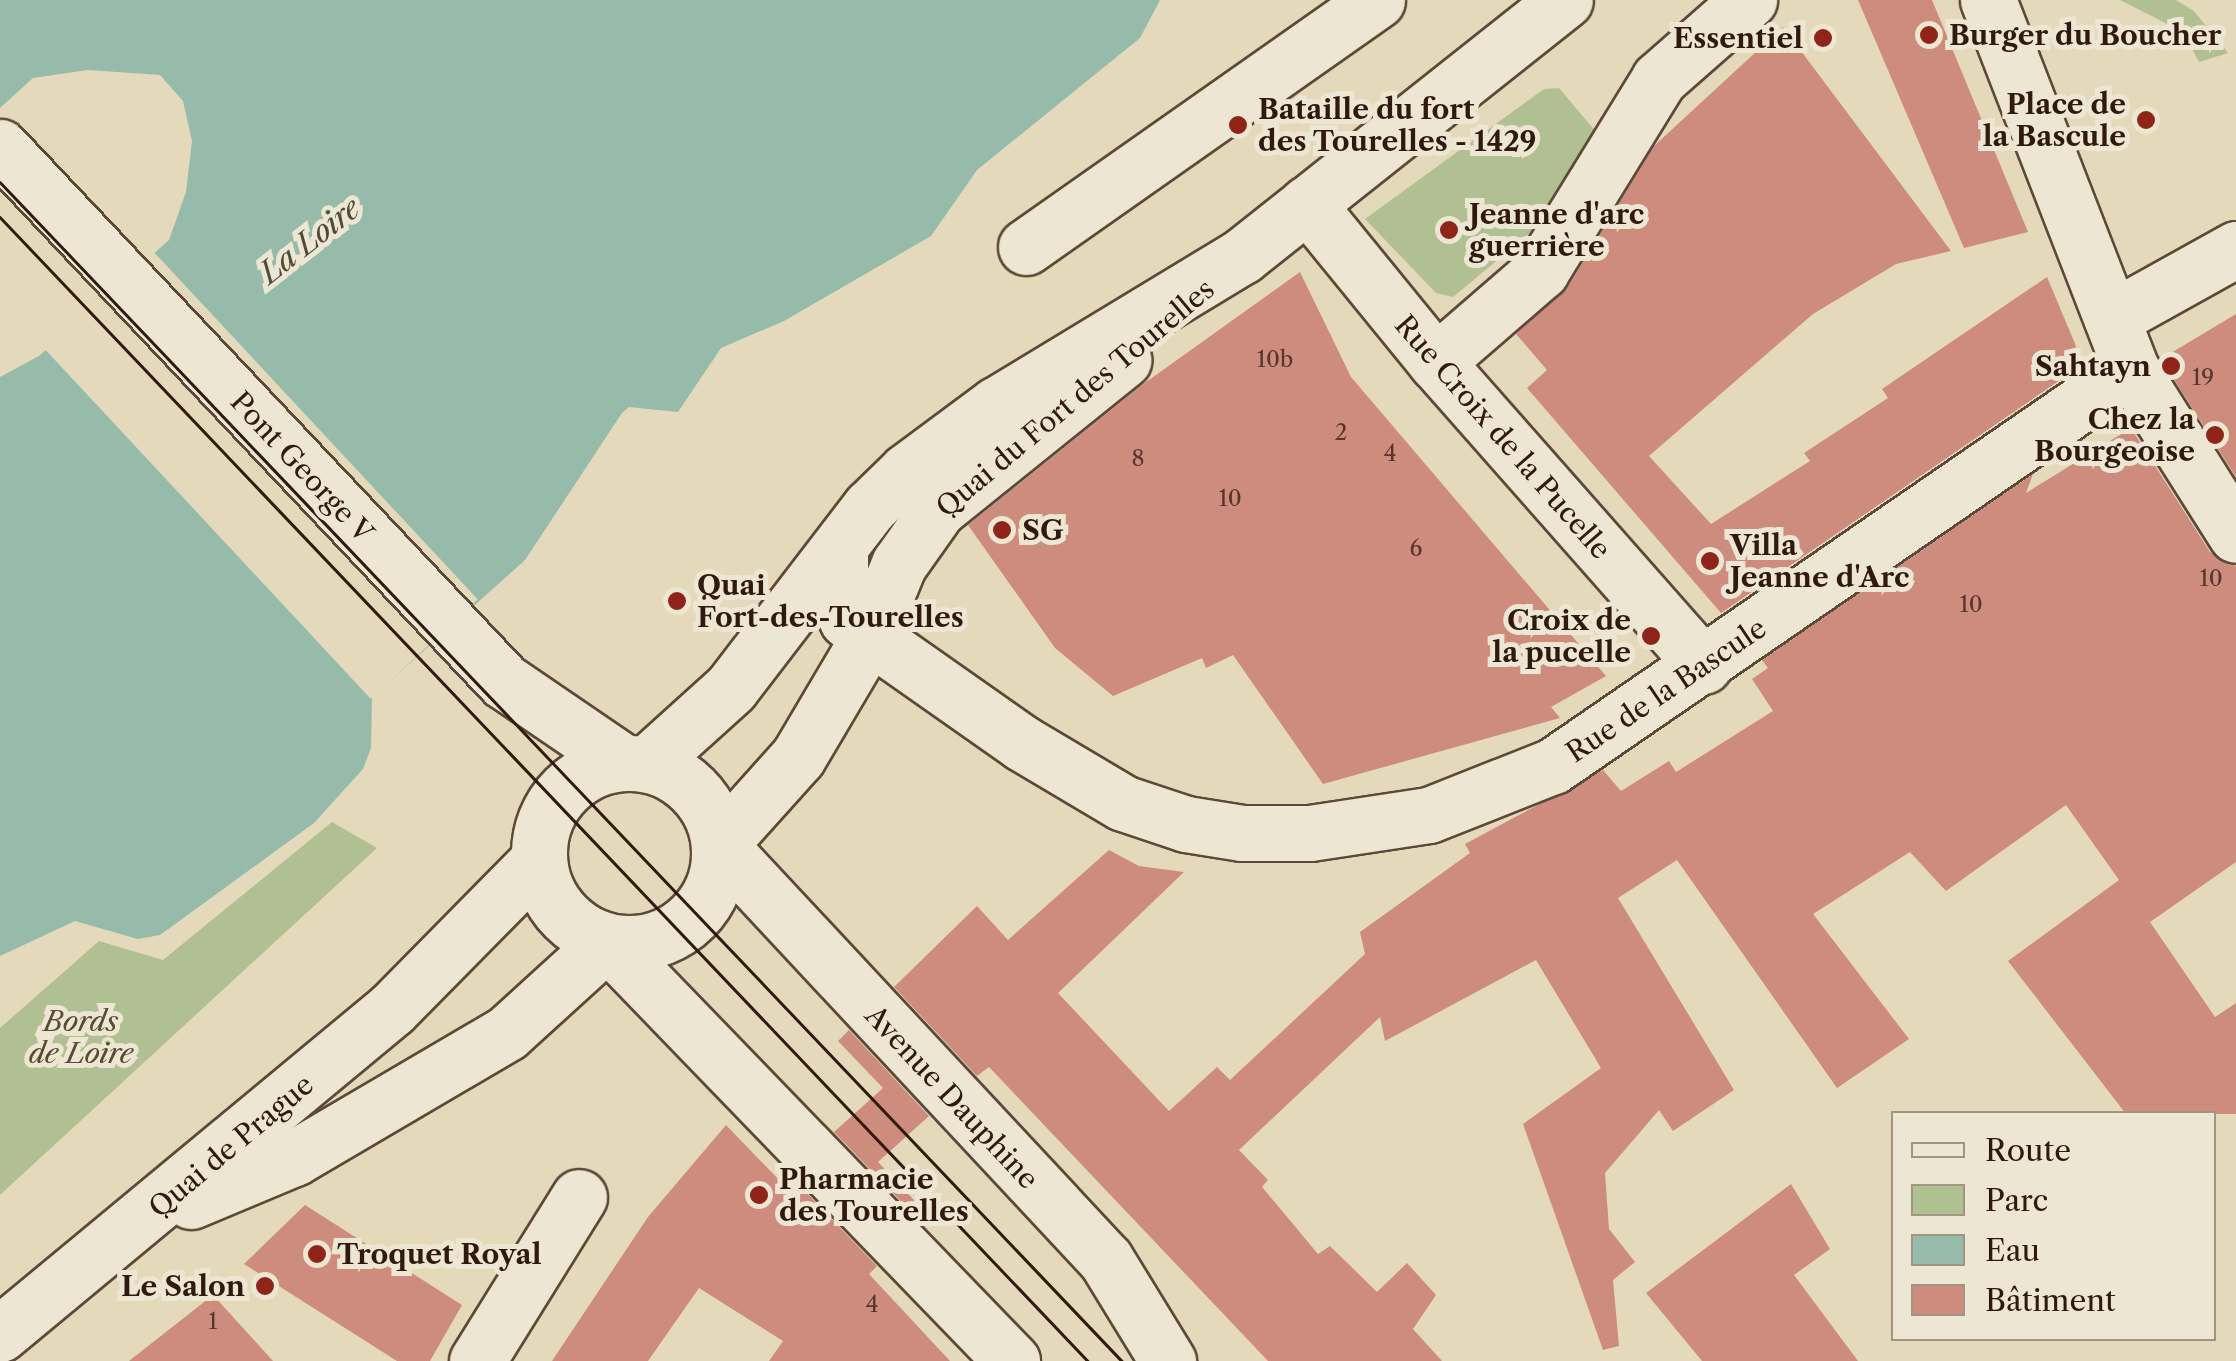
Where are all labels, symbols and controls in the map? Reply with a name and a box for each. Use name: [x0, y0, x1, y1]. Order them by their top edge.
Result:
place label: Burger du Boucher: [1949, 18, 2222, 52]
place label: Essentiel: [1673, 21, 1803, 55]
marker: Burger du Boucher: [1918, 24, 1940, 46]
marker: Essentiel: [1812, 27, 1834, 49]
place label: Place de la Bascule: [1982, 87, 2126, 153]
place label: Bataille du fort des Tourelles - 1429: [1258, 92, 1537, 158]
marker: Place de la Bascule: [2135, 109, 2157, 131]
marker: Bataille du fort des Tourelles - 1429: [1227, 114, 1249, 136]
water label: La Loire: [252, 191, 368, 291]
place label: Jeanne d'arc guerrière: [1469, 197, 1644, 263]
marker: Jeanne d'arc guerrière: [1438, 219, 1460, 241]
street label: Quai du Fort des Tourelles: [929, 272, 1221, 524]
street label: Rue Croix de la Pucelle: [1388, 308, 1618, 566]
house number: 10b: [1257, 347, 1293, 373]
place label: Sahtayn: [2035, 349, 2151, 383]
marker: Sahtayn: [2160, 355, 2182, 377]
house number: 19: [2192, 365, 2214, 391]
street label: Pont George V: [223, 384, 381, 550]
place label: Chez la Bourgeoise: [2034, 402, 2195, 468]
house number: 2: [1335, 420, 1347, 446]
marker: Chez la Bourgeoise: [2204, 424, 2226, 446]
house number: 4: [1384, 441, 1396, 467]
house number: 8: [1131, 446, 1145, 472]
house number: 10: [1218, 486, 1242, 512]
place label: SG: [1022, 513, 1064, 547]
marker: SG: [991, 519, 1013, 541]
place label: Villa Jeanne d'Arc: [1730, 528, 1909, 594]
house number: 6: [1410, 536, 1422, 562]
marker: Villa Jeanne d'Arc: [1699, 550, 1721, 572]
house number: 10: [2199, 566, 2223, 592]
place label: Quai Fort-des-Tourelles: [697, 568, 964, 634]
marker: Quai Fort-des-Tourelles: [666, 590, 688, 612]
house number: 10: [1959, 592, 1983, 618]
place label: Croix de la pucelle: [1492, 603, 1631, 669]
street label: Rue de la Bascule: [1560, 611, 1772, 769]
marker: Croix de la pucelle: [1640, 625, 1662, 647]
street label: Avenue Dauphine: [858, 998, 1046, 1196]
park label: Bords de Loire: [29, 1004, 133, 1070]
street label: Quai de Prague: [142, 1068, 320, 1224]
legend: [1891, 1111, 2216, 1341]
text: Route: [1985, 1132, 2071, 1169]
place label: Pharmacie des Tourelles: [779, 1162, 969, 1228]
text: Parc: [1985, 1182, 2048, 1219]
marker: Pharmacie des Tourelles: [748, 1184, 770, 1206]
text: Eau: [1985, 1232, 2040, 1269]
place label: Troquet Royal: [337, 1237, 542, 1271]
marker: Troquet Royal: [306, 1243, 328, 1265]
place label: Le Salon: [121, 1269, 245, 1303]
marker: Le Salon: [254, 1275, 276, 1297]
text: Bâtiment: [1985, 1282, 2116, 1319]
house number: 4: [866, 1292, 878, 1318]
house number: 1: [208, 1309, 218, 1335]

